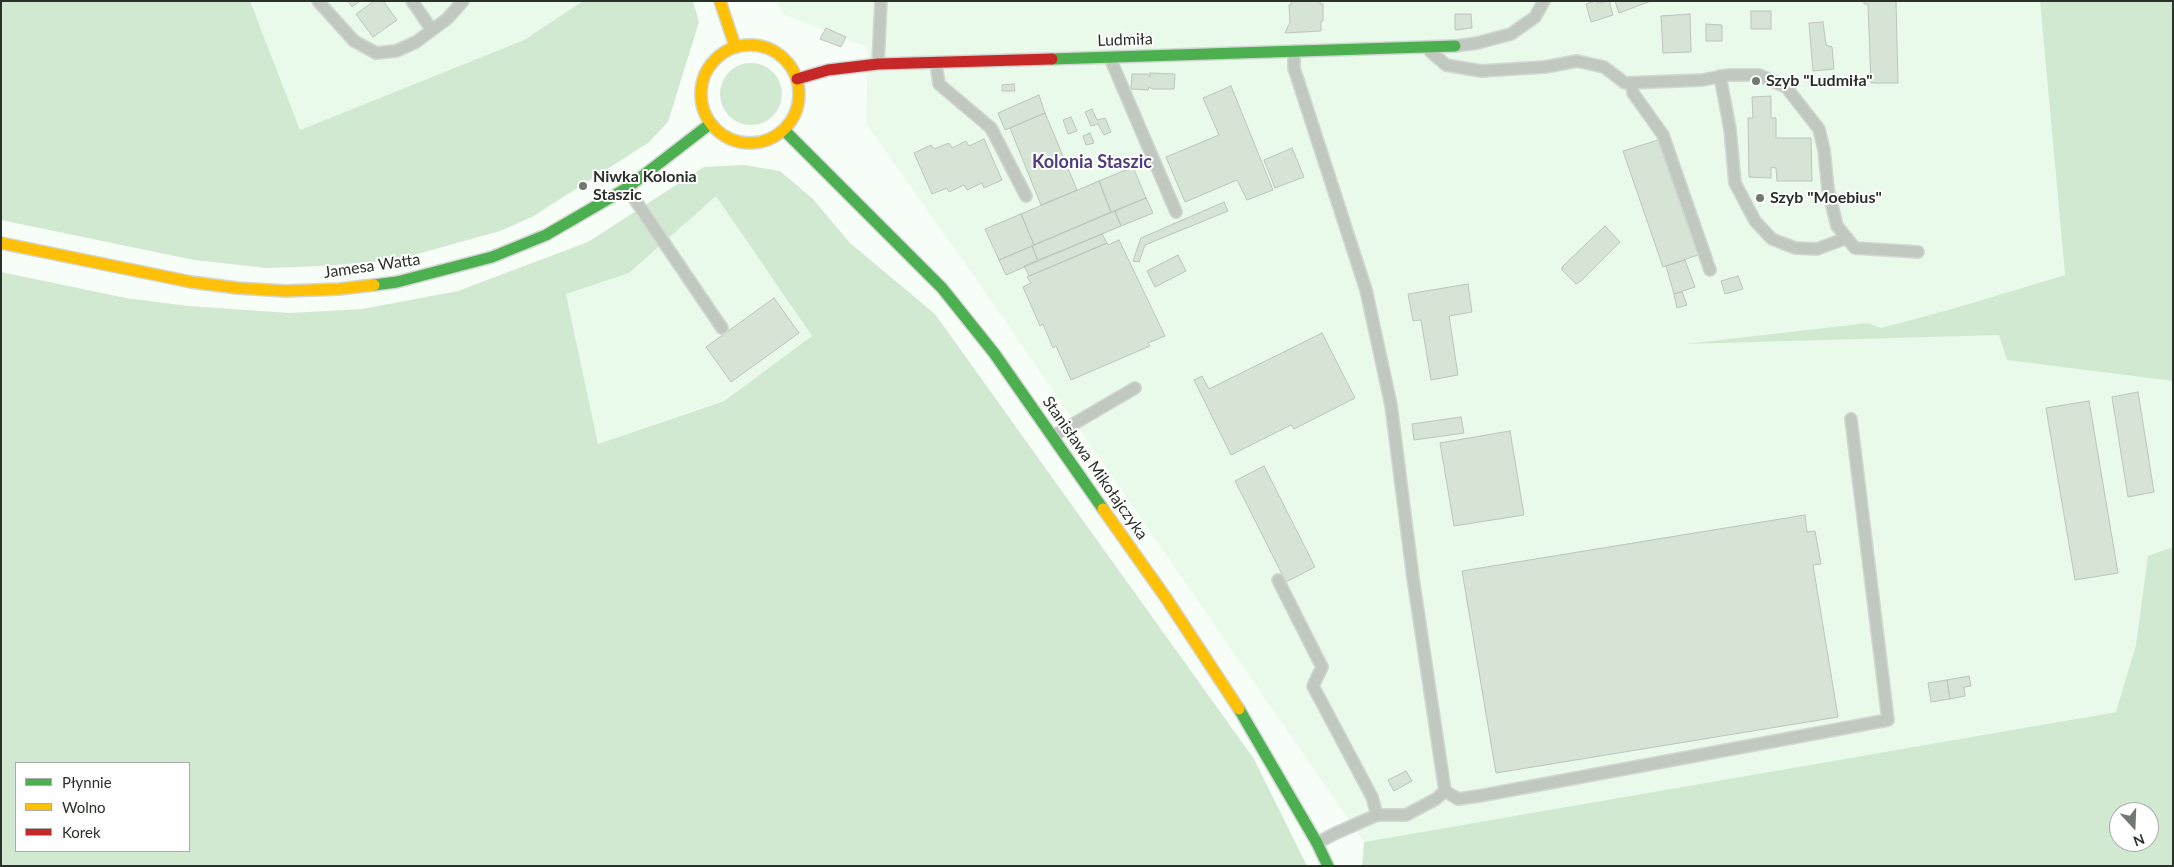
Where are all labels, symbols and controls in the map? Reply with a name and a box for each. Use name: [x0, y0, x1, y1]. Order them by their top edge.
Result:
street label: Ludmiła: [1097, 29, 1153, 51]
place label: Szyb "Ludmiła": [1766, 71, 1873, 91]
marker: Szyb "Ludmiła": [1750, 75, 1762, 87]
district label: Kolonia Staszic: [1032, 151, 1152, 173]
place label: Niwka Kolonia Staszic: [593, 167, 697, 205]
marker: Niwka Kolonia Staszic: [577, 180, 589, 192]
place label: Szyb "Moebius": [1770, 188, 1882, 208]
marker: Szyb "Moebius": [1754, 192, 1766, 204]
street label: Jamesa Watta: [322, 250, 422, 282]
street label: Stanisława Mikołajczyka: [1038, 393, 1152, 543]
legend: [15, 762, 190, 852]
text: Płynnie: [62, 773, 112, 791]
text: Wolno: [62, 798, 106, 816]
north arrow: [2109, 802, 2159, 852]
text: Korek: [62, 823, 101, 841]
text: N: [2131, 831, 2147, 850]

